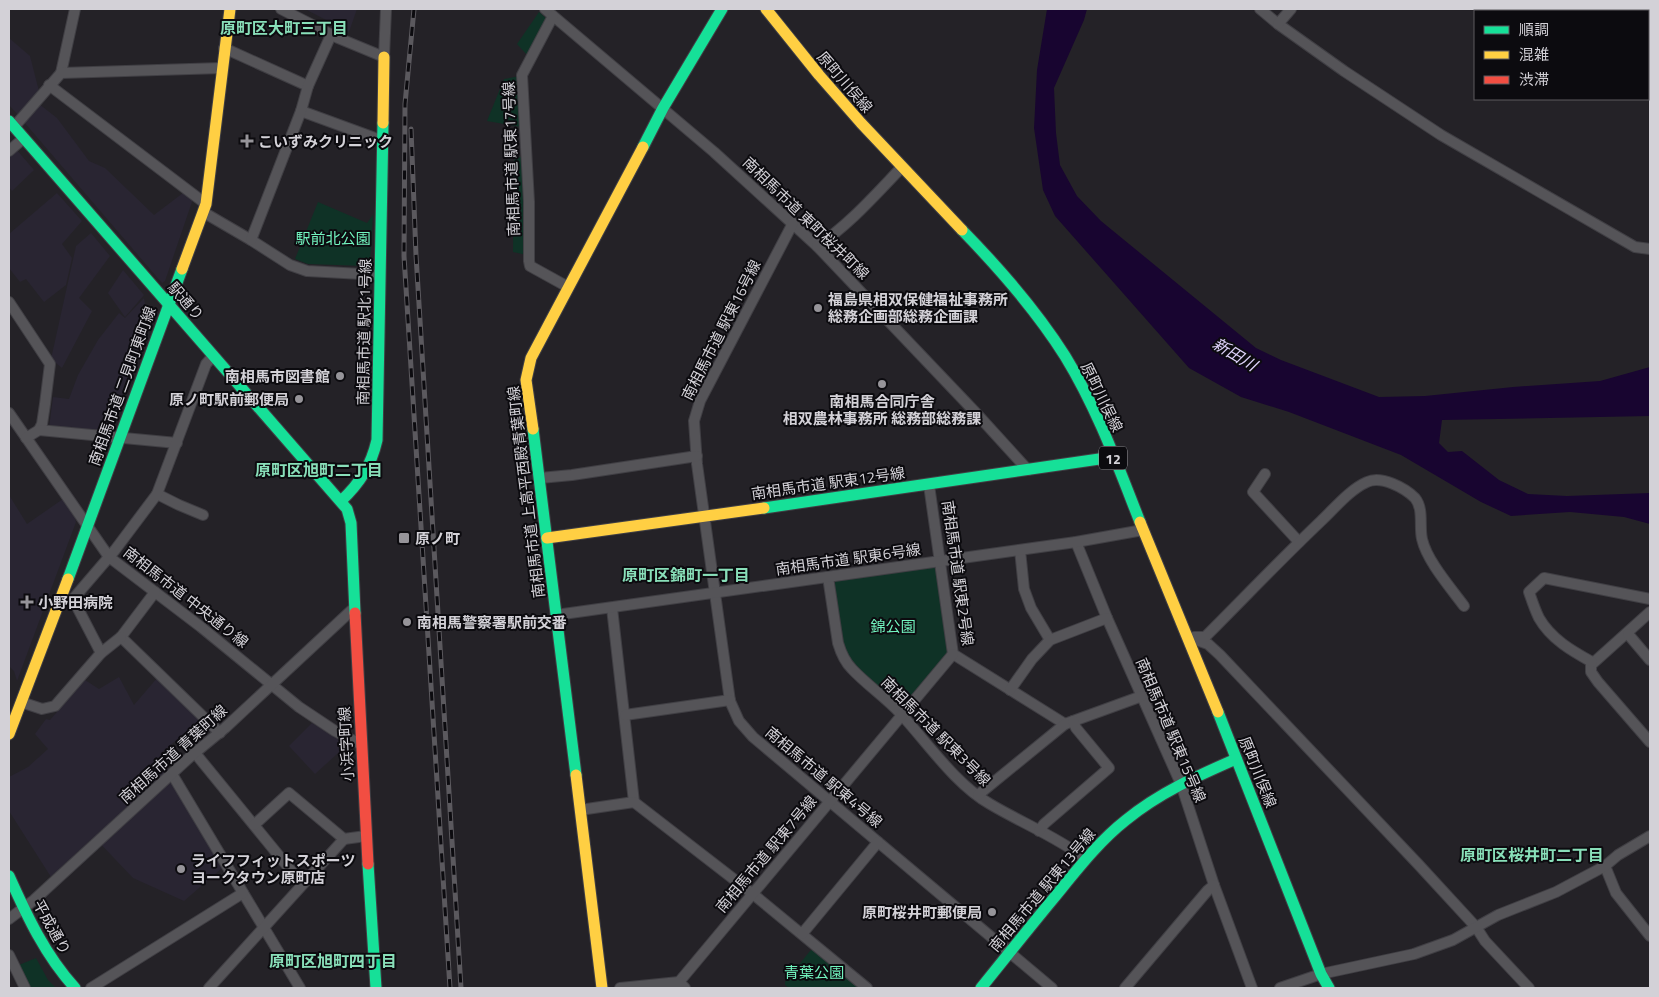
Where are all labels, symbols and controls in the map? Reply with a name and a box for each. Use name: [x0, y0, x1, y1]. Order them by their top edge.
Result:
legend: [1474, 10, 1649, 100]
district label: 原町区大町三丁目: [220, 16, 348, 40]
text: 順調: [1519, 18, 1549, 41]
text: 混雑: [1519, 43, 1549, 66]
street label: 原町川俣線: [812, 46, 878, 118]
text: 渋滞: [1519, 68, 1549, 91]
street label: 南相馬市道 駅東17号線: [497, 81, 525, 237]
place label: こいずみクリニック: [258, 130, 393, 153]
marker: こいずみクリニック: [240, 134, 254, 148]
street label: 南相馬市道 東町桜井町線: [737, 151, 875, 285]
park label: 駅前北公園: [295, 227, 371, 250]
street label: 南相馬市道 駅東16号線: [676, 256, 766, 404]
street label: 南相馬市道 駅北1号線: [351, 258, 377, 406]
street label: 駅通り: [163, 276, 209, 326]
place label: 福島県相双保健福祉事務所 総務企画部総務企画課: [827, 288, 1008, 328]
marker: 福島県相双保健福祉事務所 総務企画部総務企画課: [812, 302, 824, 314]
street label: 南相馬市道 二見町東町線: [82, 303, 162, 469]
water label: 新田川: [1208, 331, 1263, 378]
street label: 原町川俣線: [1075, 358, 1129, 436]
place label: 南相馬市図書館: [225, 365, 330, 388]
marker: 南相馬市図書館: [334, 370, 346, 382]
marker: 南相馬合同庁舎 相双農林事務所 総務部総務課: [876, 378, 888, 390]
street label: 南相馬市道 上高平西殿青葉町線: [502, 385, 550, 599]
place label: 原ノ町駅前郵便局: [169, 388, 289, 411]
place label: 南相馬合同庁舎 相双農林事務所 総務部総務課: [783, 390, 981, 430]
marker: 原ノ町駅前郵便局: [293, 393, 305, 405]
road number: 12: [1099, 446, 1127, 469]
district label: 原町区旭町二丁目: [255, 458, 383, 482]
street label: 南相馬市道 駅東12号線: [750, 461, 906, 505]
street label: 南相馬市道 駅東2号線: [936, 499, 980, 647]
place label: 原ノ町: [415, 527, 460, 550]
marker: 原ノ町: [397, 531, 411, 545]
street label: 南相馬市道 駅東6号線: [774, 537, 922, 581]
street label: 南相馬市道 中央通り線: [119, 541, 253, 653]
district label: 原町区錦町一丁目: [622, 563, 750, 587]
place label: 小野田病院: [38, 591, 113, 614]
marker: 小野田病院: [20, 595, 34, 609]
place label: 南相馬警察署駅前交番: [417, 611, 567, 634]
park label: 錦公園: [870, 615, 916, 638]
marker: 南相馬警察署駅前交番: [401, 616, 413, 628]
street label: 南相馬市道 駅東15号線: [1130, 654, 1212, 806]
street label: 南相馬市道 駅東3号線: [876, 671, 996, 791]
street label: 南相馬市道 青葉町線: [114, 699, 232, 809]
street label: 小浜字町線: [333, 706, 359, 782]
street label: 南相馬市道 駅東4号線: [760, 721, 888, 833]
street label: 原町川俣線: [1233, 733, 1283, 811]
street label: 南相馬市道 駅東7号線: [710, 790, 822, 918]
street label: 南相馬市道 駅東13号線: [983, 823, 1101, 957]
district label: 原町区桜井町二丁目: [1460, 843, 1604, 867]
place label: ライフフィットスポーツ ヨークタウン原町店: [191, 849, 355, 889]
marker: ライフフィットスポーツ ヨークタウン原町店: [175, 863, 187, 875]
street label: 平成通り: [27, 895, 77, 959]
place label: 原町桜井町郵便局: [862, 901, 982, 924]
marker: 原町桜井町郵便局: [986, 906, 998, 918]
district label: 原町区旭町四丁目: [269, 949, 397, 973]
park label: 青葉公園: [784, 961, 844, 984]

